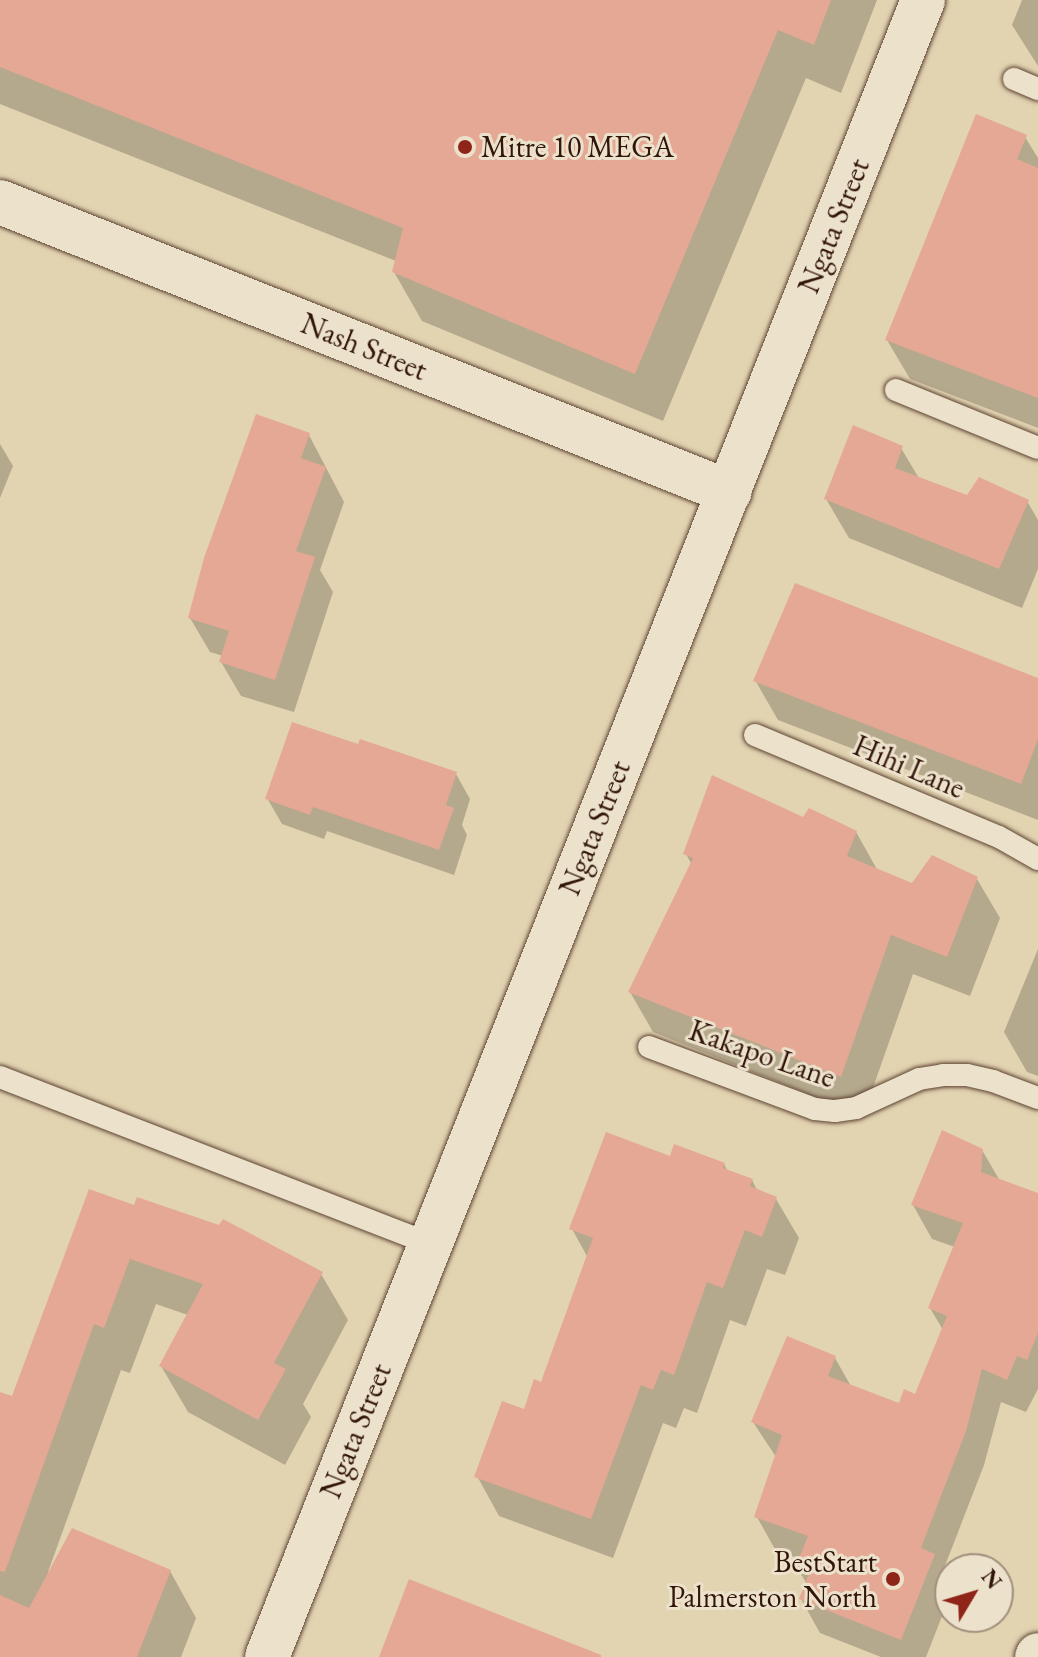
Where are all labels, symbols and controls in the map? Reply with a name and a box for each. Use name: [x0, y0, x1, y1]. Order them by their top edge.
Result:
place label: Mitre 10 MEGA: [481, 129, 674, 165]
marker: Mitre 10 MEGA: [456, 138, 474, 156]
street label: Ngata Street: [791, 153, 877, 299]
street label: Nash Street: [296, 305, 432, 389]
street label: Hihi Lane: [848, 727, 970, 807]
street label: Ngata Street: [552, 755, 638, 901]
street label: Kakapo Lane: [684, 1012, 840, 1096]
street label: Ngata Street: [313, 1358, 399, 1504]
place label: BestStart Palmerston North: [668, 1544, 877, 1614]
north arrow: [934, 1553, 1014, 1633]
text: N: [975, 1563, 1009, 1595]
marker: BestStart Palmerston North: [884, 1570, 902, 1588]

